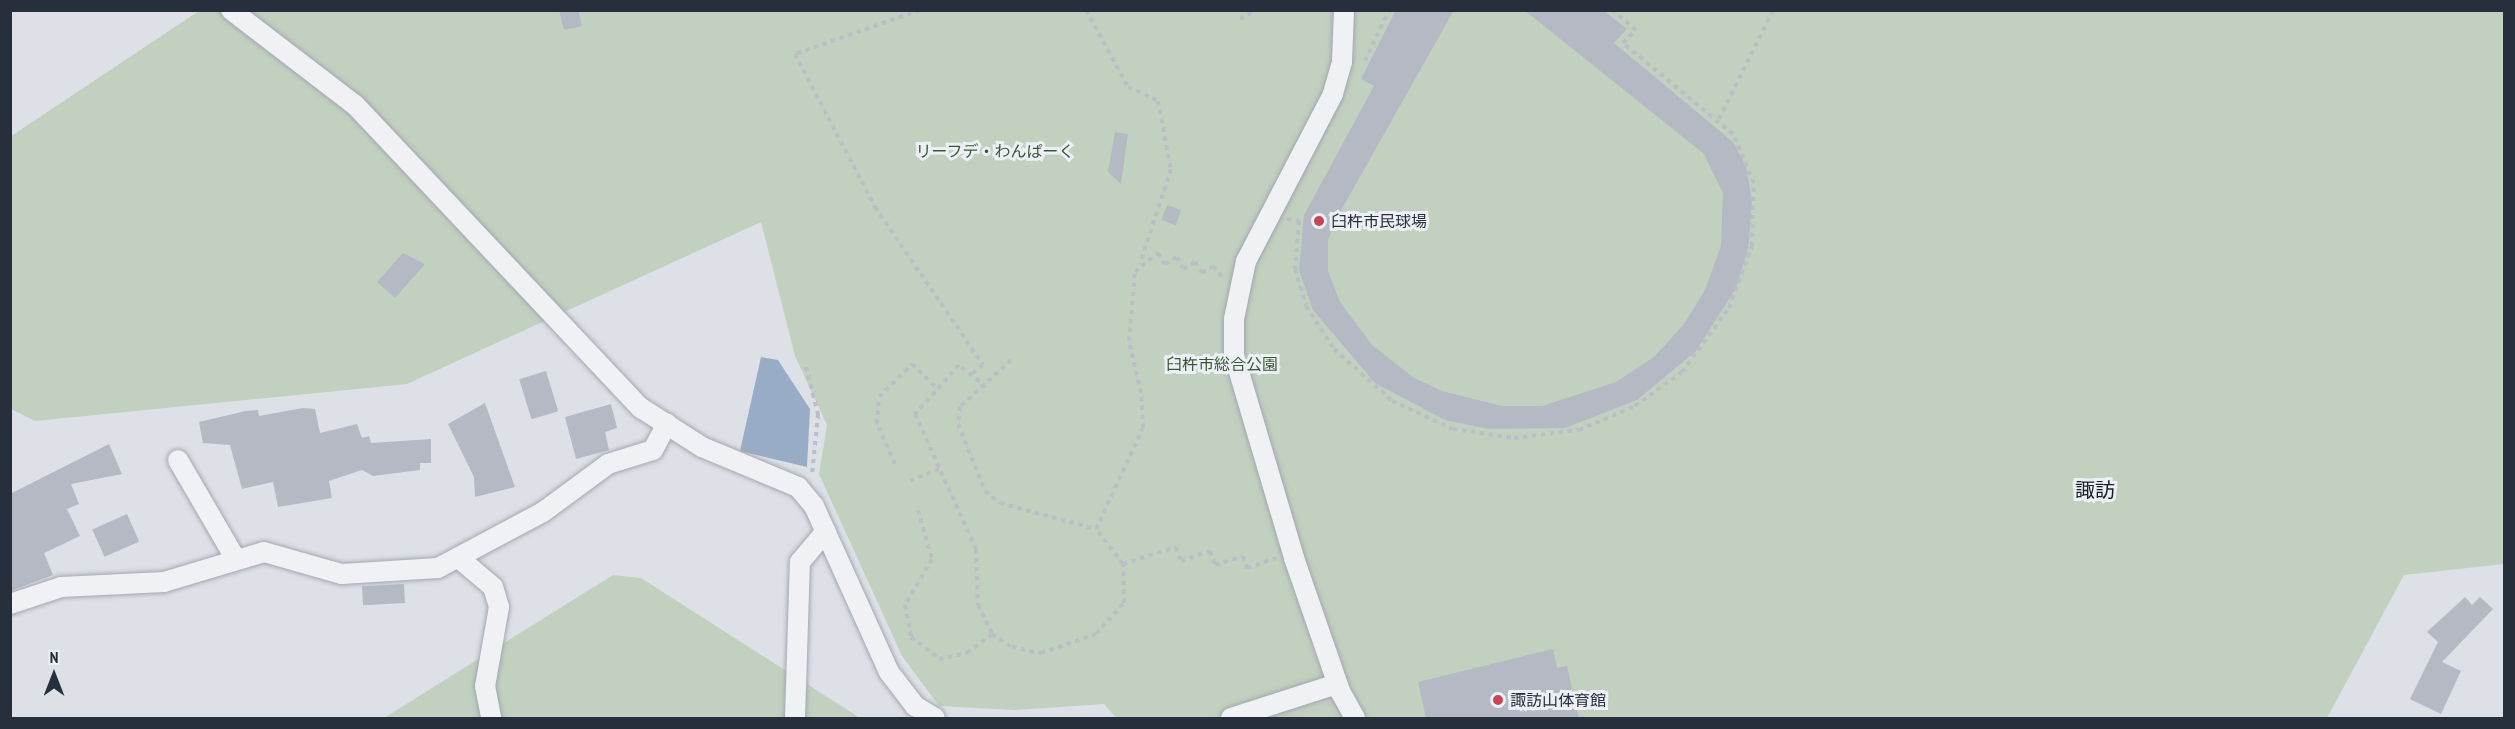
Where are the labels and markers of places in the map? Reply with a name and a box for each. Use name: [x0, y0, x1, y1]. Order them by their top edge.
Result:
place label: 臼杵市民球場: [1331, 211, 1427, 231]
marker: 臼杵市民球場: [1312, 214, 1326, 228]
place label: 諏訪山体育館: [1510, 690, 1606, 710]
marker: 諏訪山体育館: [1491, 693, 1505, 707]

